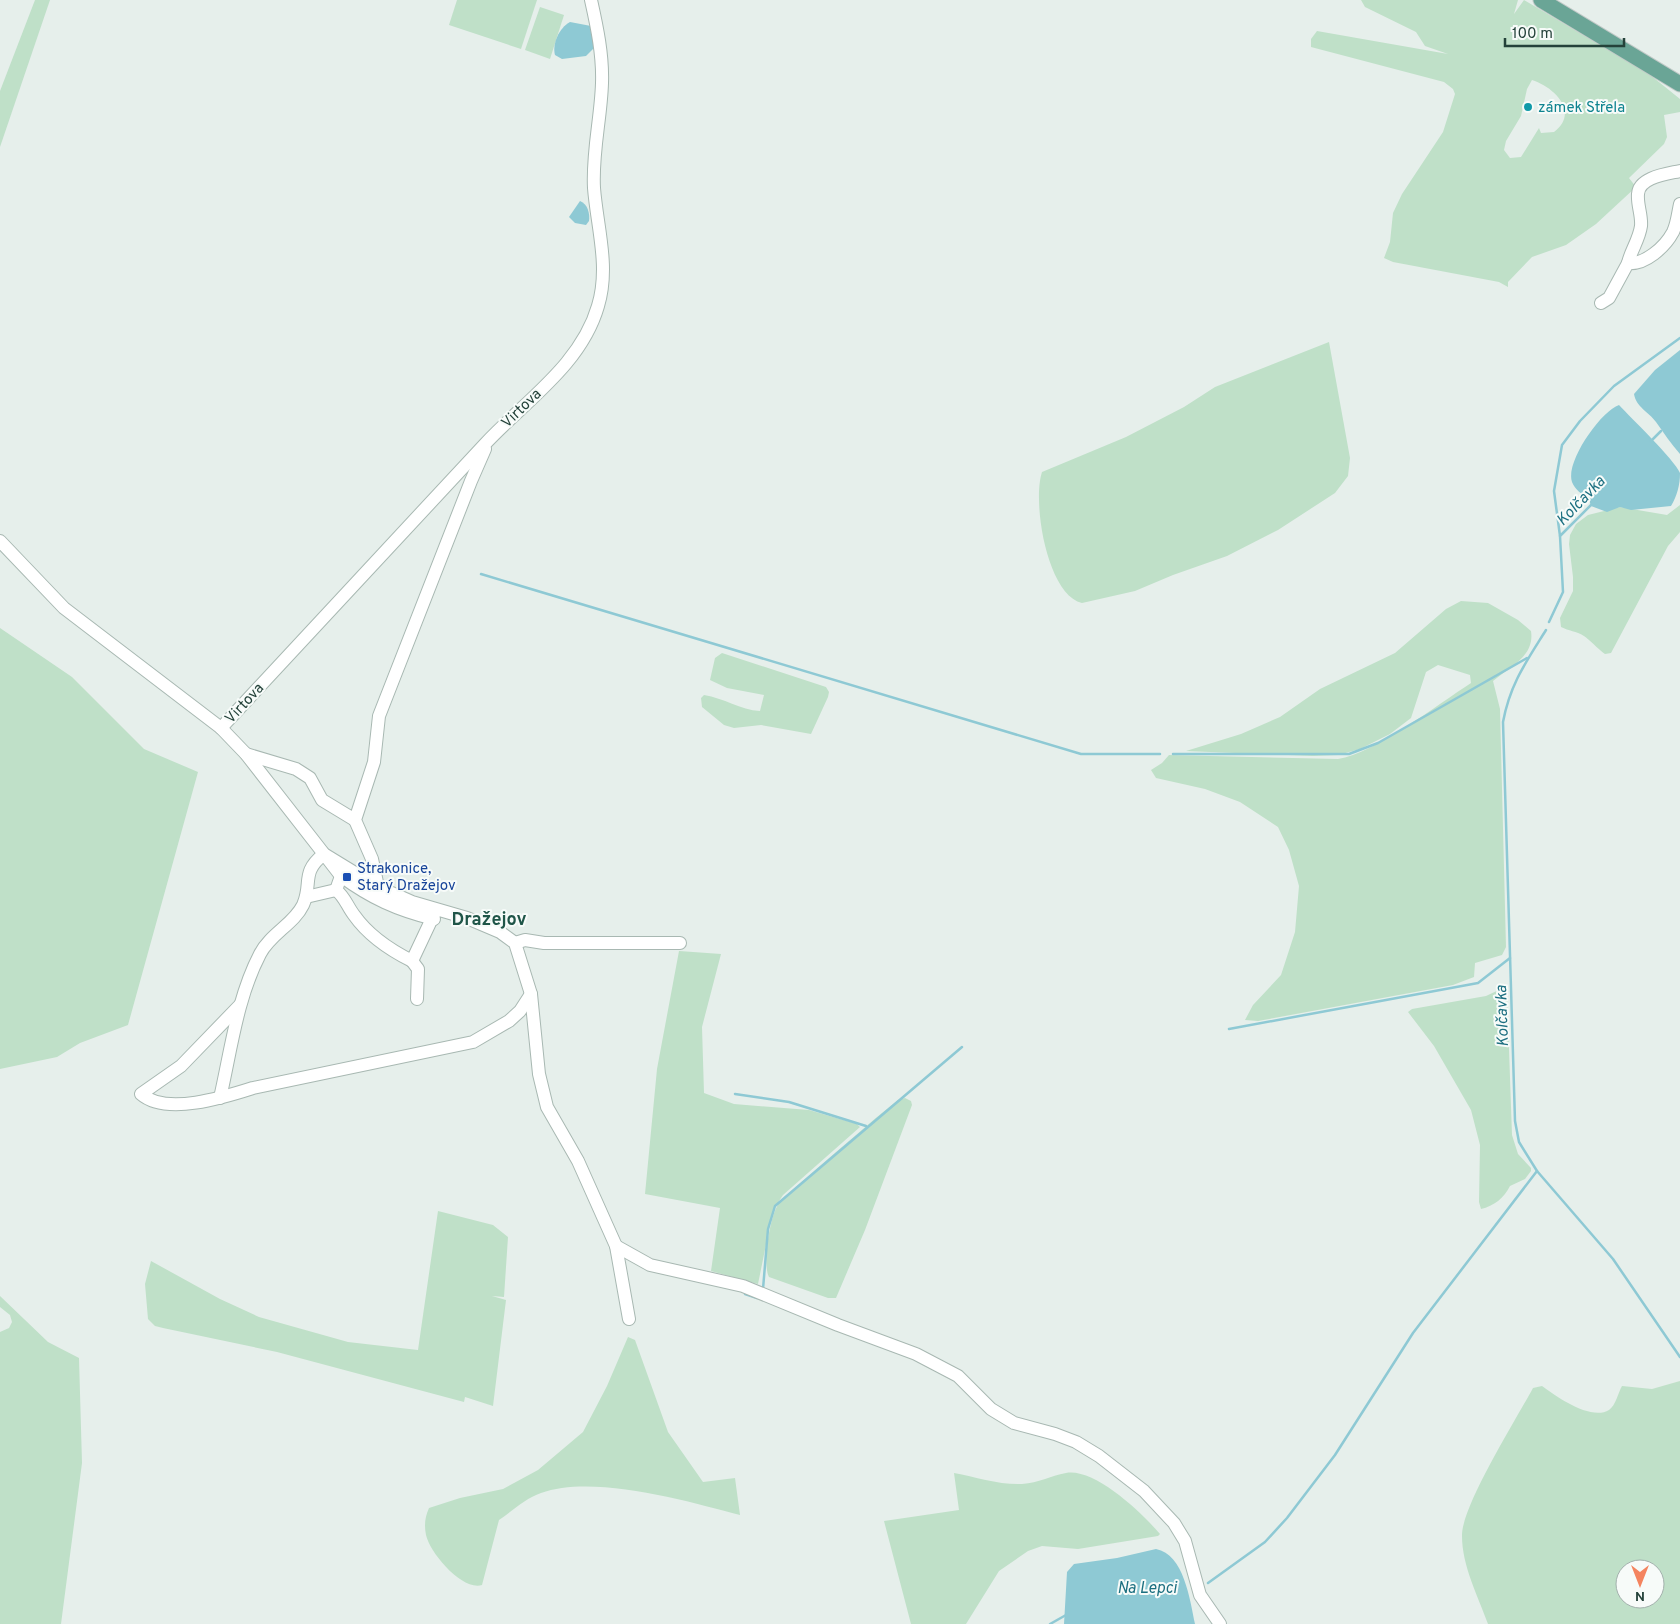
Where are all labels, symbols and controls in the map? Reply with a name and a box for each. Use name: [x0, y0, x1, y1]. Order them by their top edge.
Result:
scale bar: [1505, 15, 1624, 47]
text: 100 m: [1512, 25, 1553, 44]
place label: zámek Střela: [1538, 99, 1625, 118]
marker: zámek Střela: [1522, 101, 1534, 113]
street label: Virtova: [498, 385, 546, 433]
water label: Kolčavka: [1553, 472, 1611, 531]
street label: Virtova: [222, 680, 269, 728]
place label: Strakonice, Starý Dražejov: [357, 860, 456, 896]
marker: Strakonice, Starý Dražejov: [341, 871, 353, 883]
district label: Dražejov: [451, 909, 527, 932]
water label: Kolčavka: [1492, 984, 1514, 1047]
north arrow: [1615, 1559, 1665, 1609]
water label: Na Lepci: [1117, 1579, 1178, 1599]
text: N: [1635, 1587, 1645, 1604]

